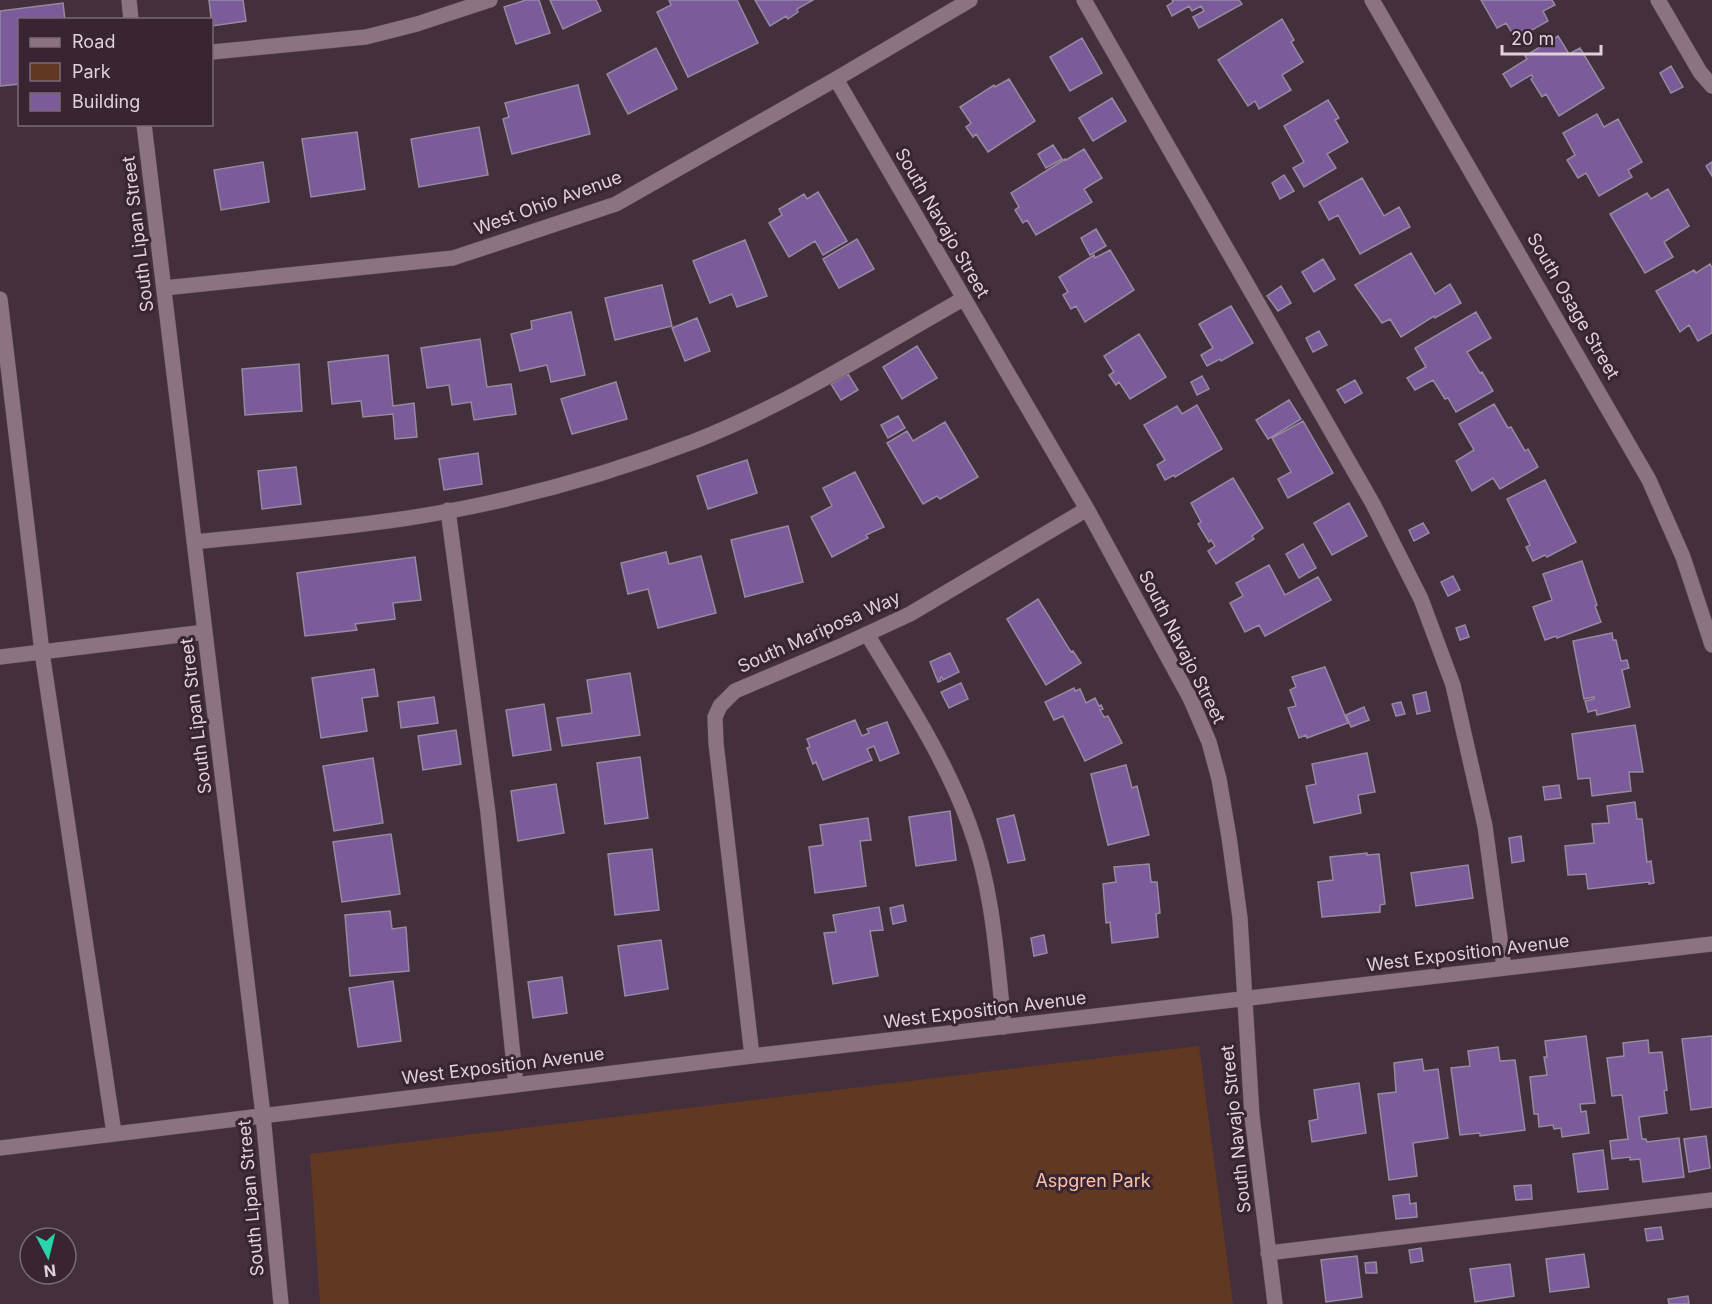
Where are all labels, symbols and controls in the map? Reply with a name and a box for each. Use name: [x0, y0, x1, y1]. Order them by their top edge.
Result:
legend: [18, 18, 213, 126]
scale bar: [1502, 18, 1601, 56]
text: 20 m: [1511, 28, 1554, 49]
text: Road: [72, 31, 115, 52]
text: Park: [72, 61, 111, 82]
text: Building: [72, 91, 140, 112]
street label: South Navajo Street: [891, 144, 994, 301]
street label: South Lipan Street: [118, 155, 157, 313]
street label: West Ohio Avenue: [471, 166, 625, 239]
street label: South Osage Street: [1523, 229, 1624, 383]
street label: South Navajo Street: [1135, 567, 1230, 727]
street label: South Mariposa Way: [734, 586, 903, 677]
street label: South Lipan Street: [176, 637, 215, 795]
street label: West Exposition Avenue: [1365, 930, 1570, 975]
street label: West Exposition Avenue: [882, 987, 1087, 1032]
street label: West Exposition Avenue: [400, 1043, 605, 1088]
street label: South Navajo Street: [1216, 1044, 1255, 1214]
street label: South Lipan Street: [233, 1119, 268, 1277]
park label: Aspgren Park: [1035, 1170, 1151, 1191]
north arrow: [18, 1226, 78, 1286]
text: N: [43, 1260, 57, 1282]

